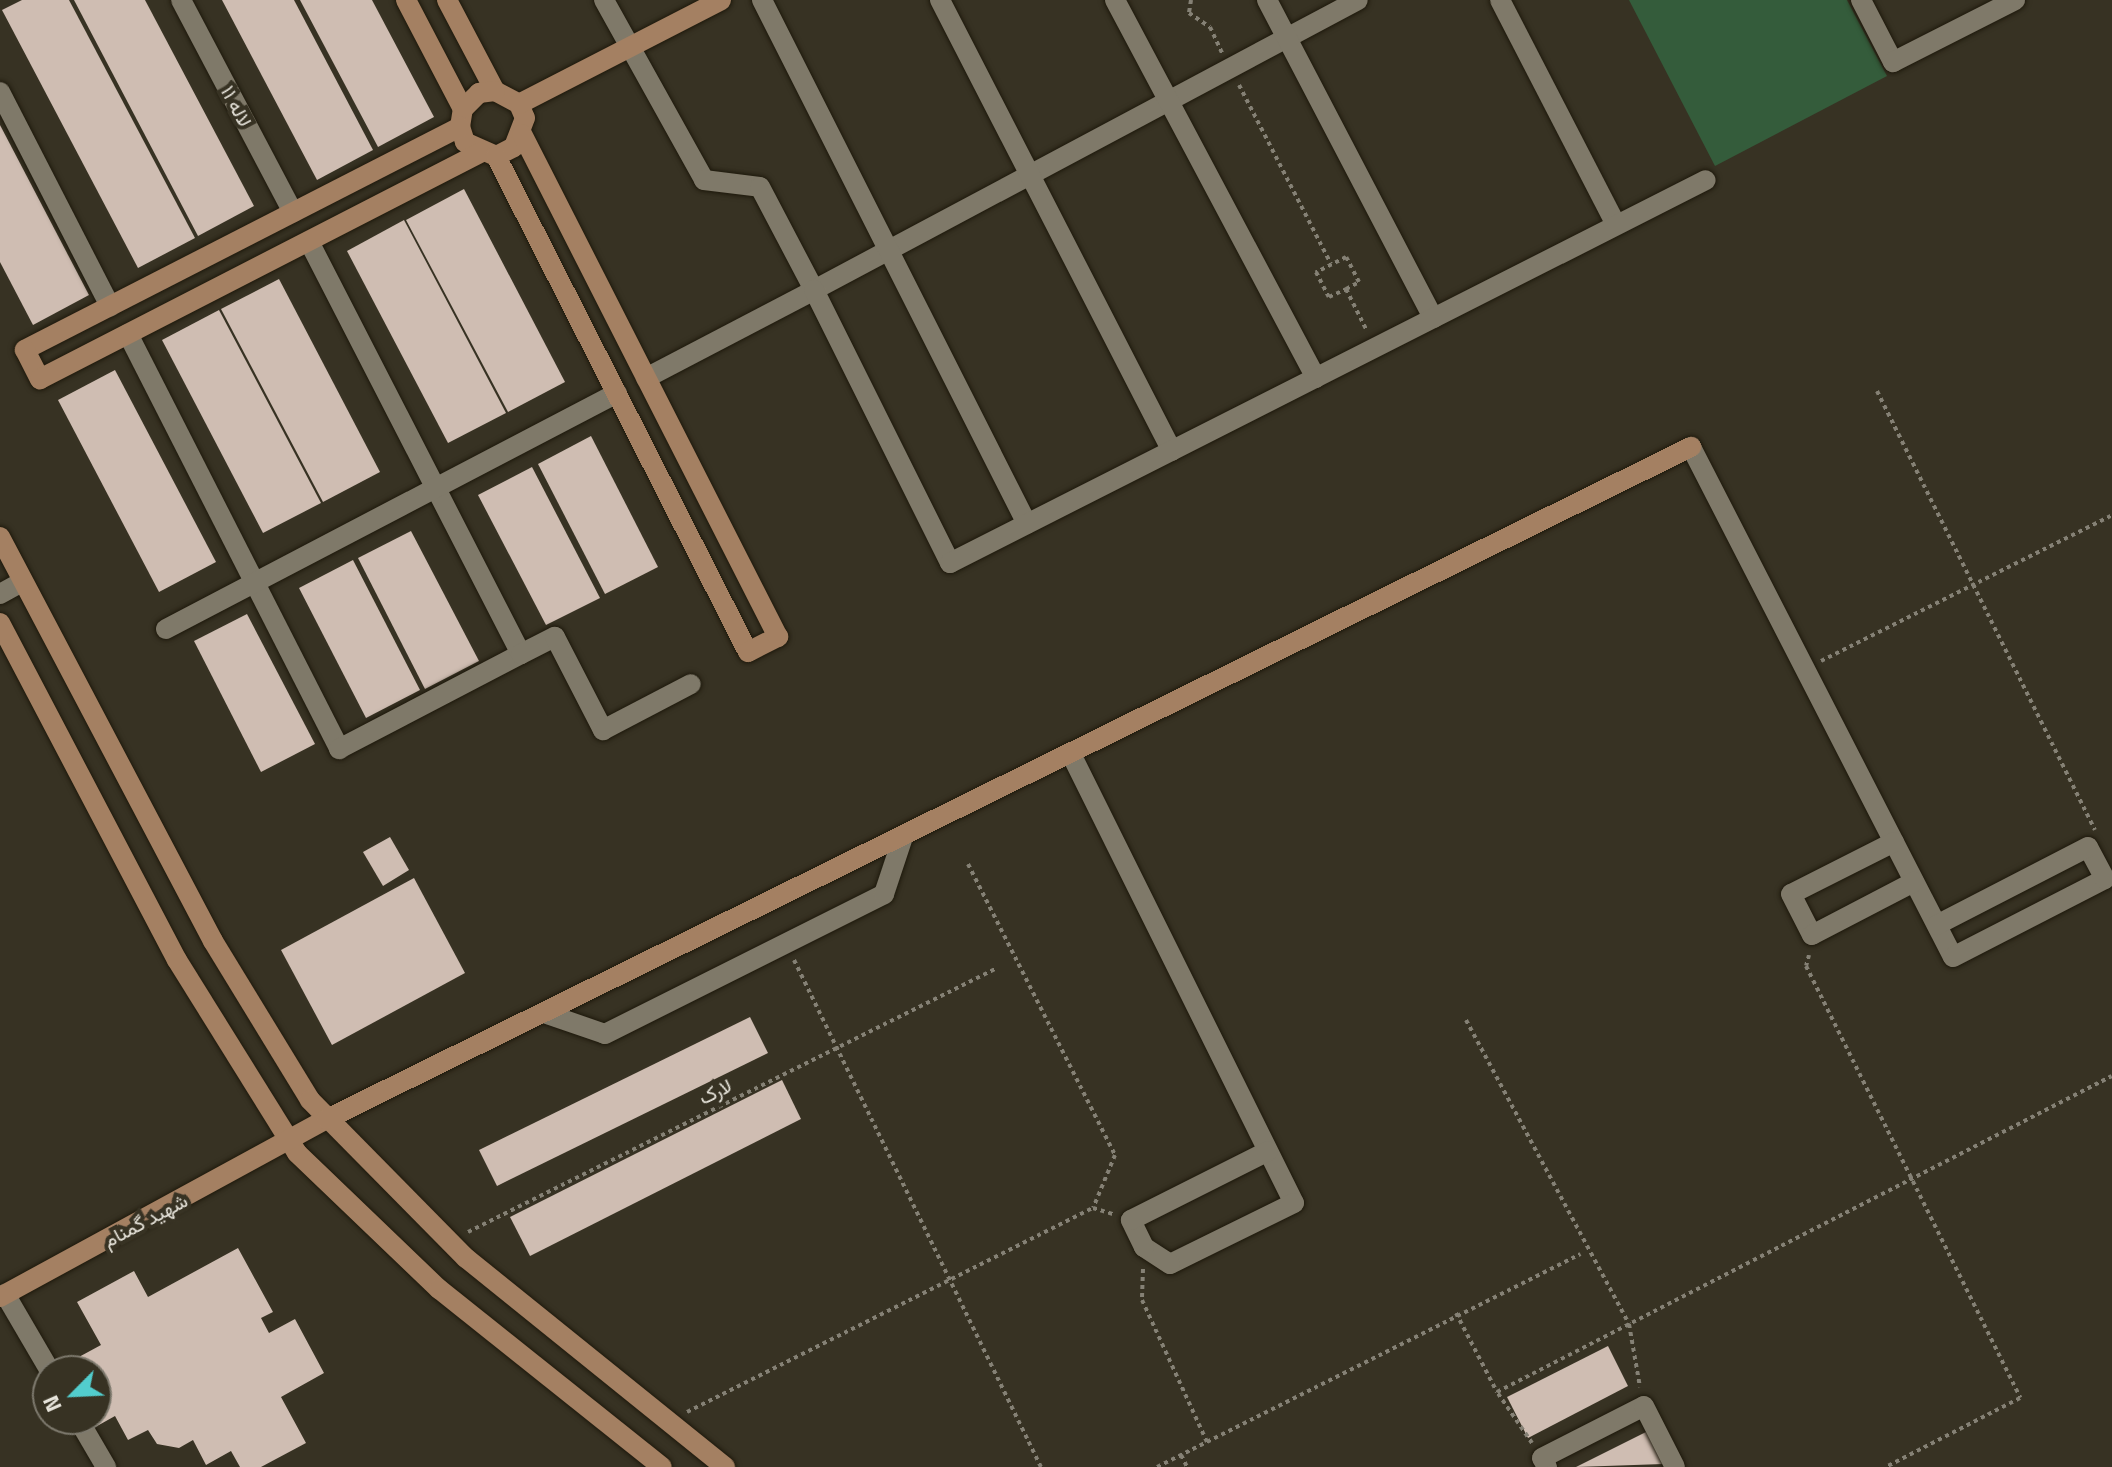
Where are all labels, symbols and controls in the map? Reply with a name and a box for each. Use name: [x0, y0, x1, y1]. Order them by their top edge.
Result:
street label: لاله ۱۱: [216, 81, 258, 131]
street label: لارک: [695, 1073, 735, 1109]
street label: شهید گمنام: [99, 1188, 191, 1252]
north arrow: [32, 1355, 112, 1435]
text: N: [33, 1390, 71, 1418]

